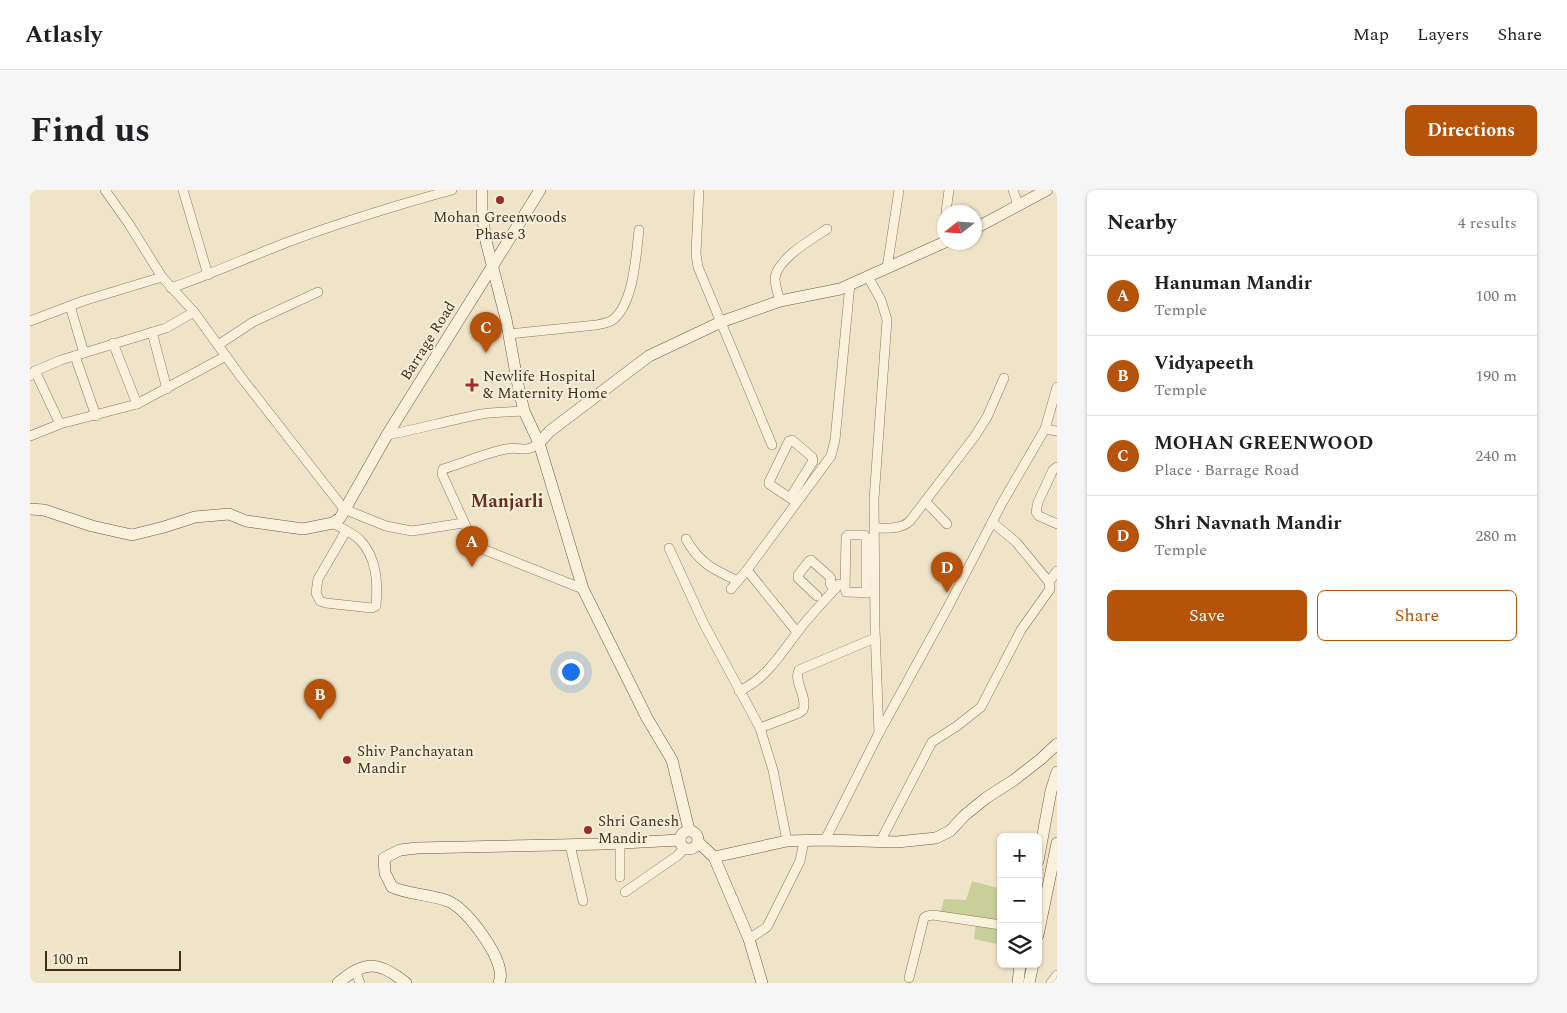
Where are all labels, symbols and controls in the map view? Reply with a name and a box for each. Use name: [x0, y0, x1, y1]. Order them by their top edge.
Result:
text: Atlasly: [25, 17, 102, 53]
text: Map: [1353, 21, 1389, 48]
text: Layers: [1417, 21, 1469, 48]
text: Share: [1497, 21, 1542, 48]
text: Find us: [30, 104, 150, 157]
button: Directions: [1405, 105, 1537, 156]
marker: Mohan Greenwoods Phase 3: [494, 194, 506, 206]
north arrow: [937, 205, 982, 250]
place label: Mohan Greenwoods Phase 3: [433, 206, 567, 246]
text: Nearby: [1107, 207, 1177, 239]
text: 4 results: [1458, 211, 1517, 235]
text: Hanuman Mandir: [1154, 269, 1312, 298]
text: A: [1117, 284, 1129, 308]
text: 100 m: [1475, 284, 1517, 308]
street label: Barrage Road: [395, 297, 461, 385]
text: Temple: [1154, 298, 1207, 322]
pin: C: [470, 312, 502, 353]
text: Vidyapeeth: [1154, 349, 1254, 378]
text: B: [1117, 364, 1129, 388]
text: 190 m: [1475, 364, 1517, 388]
place label: Newlife Hospital & Maternity Home: [483, 365, 607, 405]
marker: Newlife Hospital & Maternity Home: [465, 378, 479, 392]
text: Temple: [1154, 378, 1207, 402]
text: MOHAN GREENWOOD: [1154, 429, 1373, 458]
text: C: [1117, 444, 1129, 468]
text: 240 m: [1475, 444, 1517, 468]
text: Place · Barrage Road: [1154, 458, 1300, 482]
district label: Manjarli: [471, 488, 544, 515]
text: Shri Navnath Mandir: [1154, 509, 1341, 538]
text: D: [1117, 524, 1129, 548]
text: 280 m: [1475, 524, 1517, 548]
pin: A: [456, 526, 488, 567]
text: Temple: [1154, 538, 1207, 562]
pin: D: [931, 552, 963, 593]
button: Save: [1107, 590, 1307, 641]
button: Share: [1317, 590, 1517, 641]
your location: [558, 659, 584, 685]
pin: B: [304, 679, 336, 720]
place label: Shiv Panchayatan Mandir: [357, 740, 474, 780]
marker: Shiv Panchayatan Mandir: [341, 754, 353, 766]
place label: Shri Ganesh Mandir: [598, 810, 679, 850]
marker: Shri Ganesh Mandir: [582, 824, 594, 836]
map controls: [997, 833, 1042, 968]
button: +: [997, 833, 1042, 878]
button: −: [997, 878, 1042, 923]
button: layers: [997, 923, 1042, 968]
scale bar: [45, 948, 181, 971]
text: 100 m: [52, 949, 89, 970]

